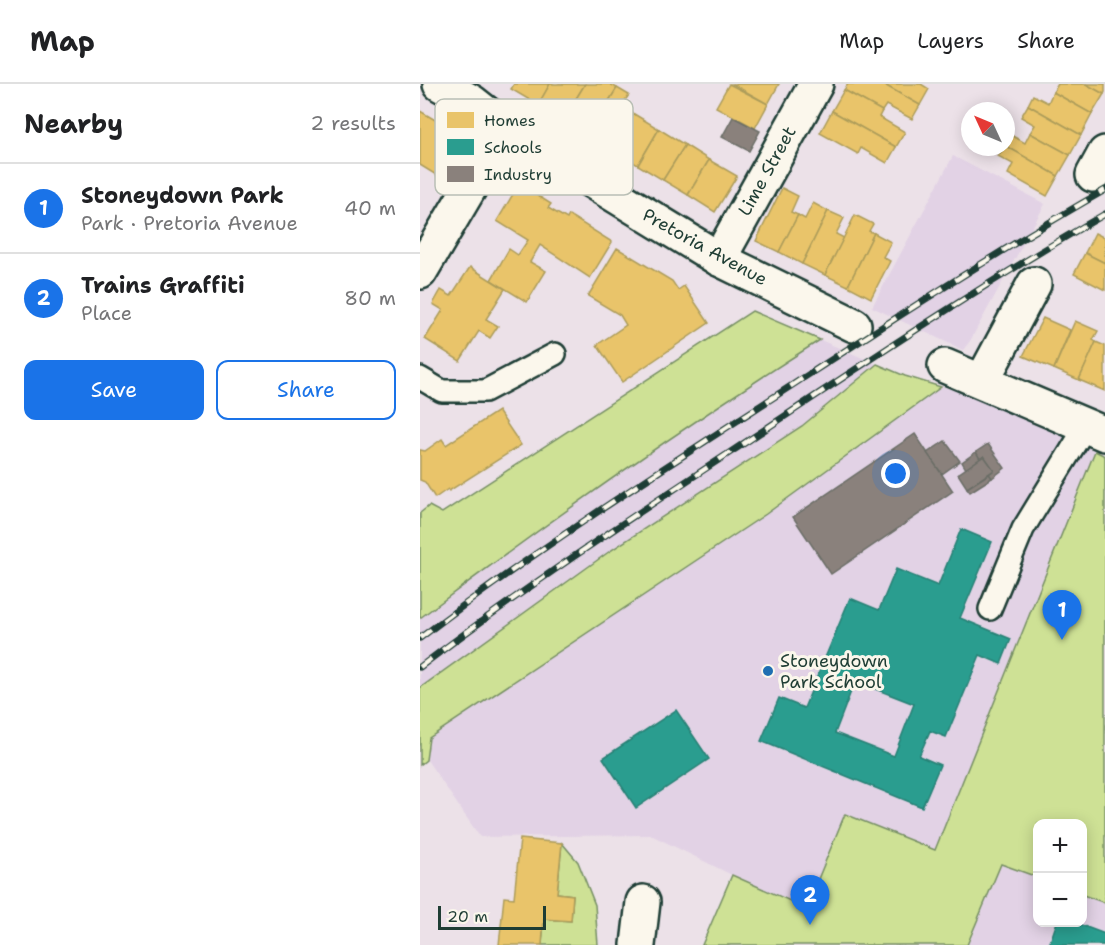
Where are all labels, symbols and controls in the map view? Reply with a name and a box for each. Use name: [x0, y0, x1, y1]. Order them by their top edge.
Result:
text: Map: [30, 22, 95, 60]
text: Map: [839, 27, 884, 55]
text: Layers: [917, 27, 984, 55]
text: Share: [1017, 27, 1075, 55]
legend: [435, 99, 633, 195]
north arrow: [961, 102, 1015, 156]
text: Nearby: [24, 106, 123, 141]
text: 2 results: [310, 110, 396, 136]
text: Homes: [484, 110, 536, 131]
street label: Lime Street: [733, 122, 802, 220]
text: Schools: [484, 137, 542, 158]
text: Industry: [484, 164, 552, 185]
text: Stoneydown Park: [81, 181, 284, 210]
text: 1: [39, 195, 48, 221]
text: 40 m: [344, 195, 396, 221]
street label: Pretoria Avenue: [638, 203, 772, 291]
text: Park · Pretoria Avenue: [81, 210, 298, 236]
text: Trains Graffiti: [81, 271, 245, 300]
text: 2: [37, 285, 51, 311]
text: 80 m: [344, 285, 396, 311]
text: Place: [81, 300, 132, 326]
button: Save: [24, 360, 204, 420]
button: Share: [216, 360, 396, 420]
your location: [881, 459, 910, 488]
pin: 1: [1042, 590, 1082, 640]
place label: Stoneydown Park School: [780, 649, 888, 694]
marker: Stoneydown Park School: [761, 664, 775, 678]
map controls: [1033, 819, 1087, 927]
button: +: [1033, 819, 1087, 873]
button: −: [1033, 873, 1087, 927]
pin: 2: [790, 876, 830, 925]
scale bar: [438, 903, 546, 930]
text: 20 m: [447, 906, 488, 927]

